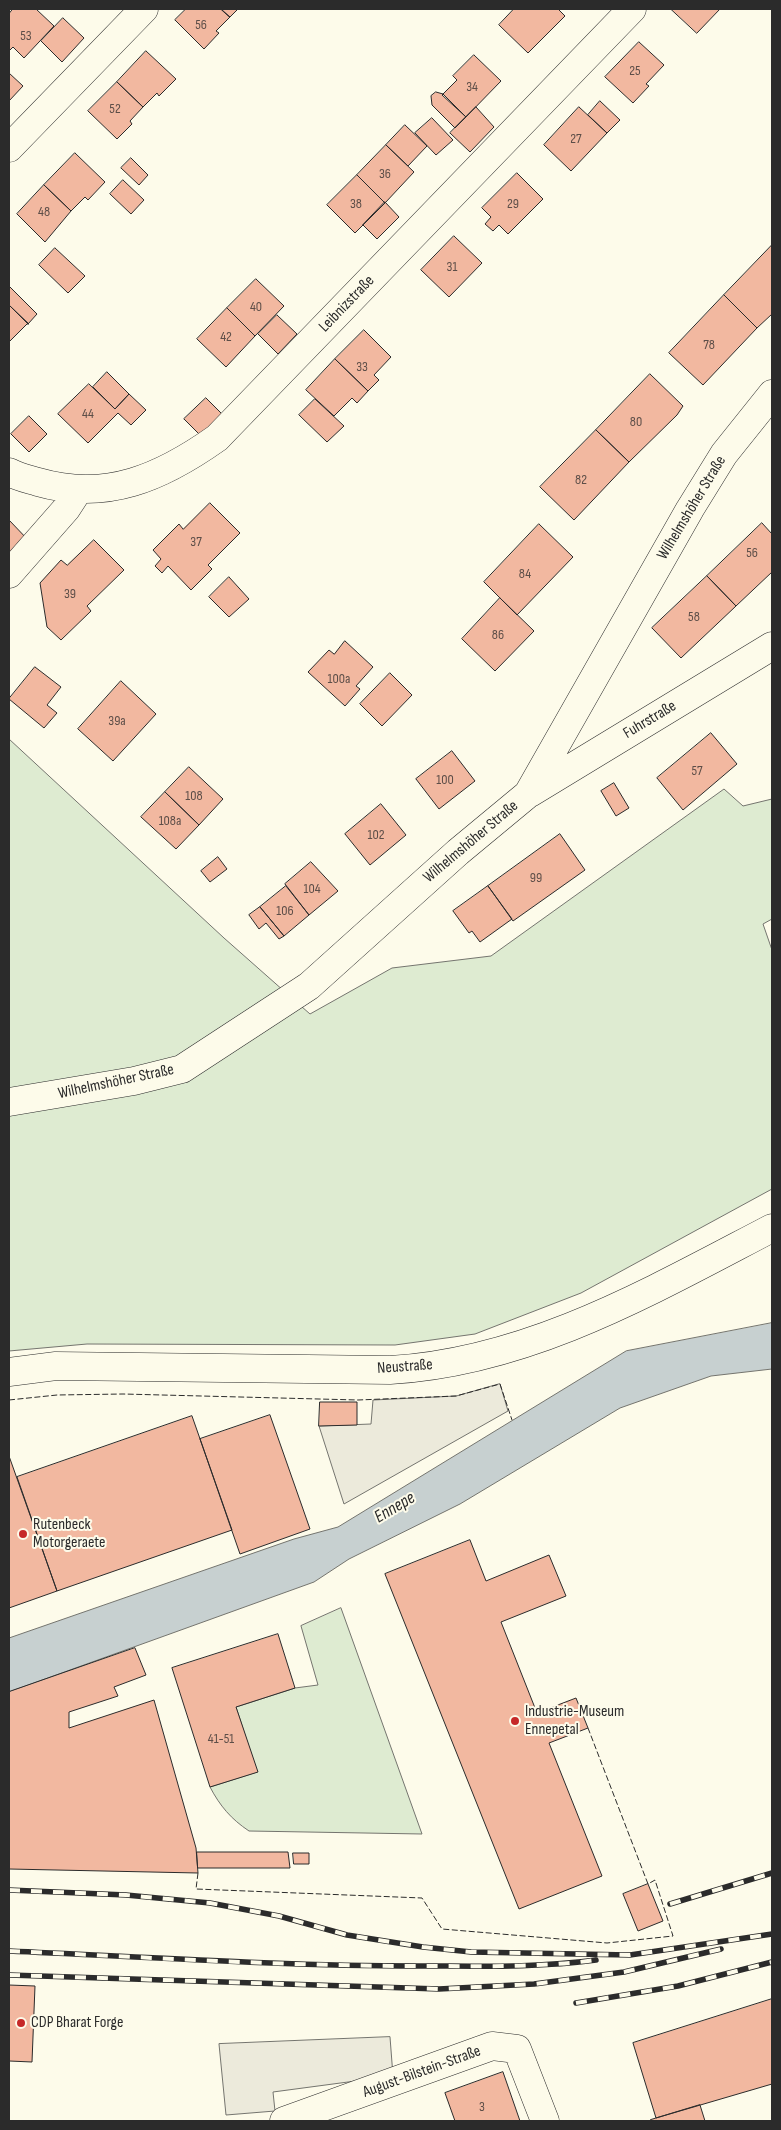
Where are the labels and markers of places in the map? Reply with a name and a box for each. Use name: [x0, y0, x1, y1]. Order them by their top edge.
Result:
place label: Rutenbeck Motorgeraete: [33, 1515, 106, 1553]
marker: Rutenbeck Motorgeraete: [17, 1528, 29, 1540]
place label: Industrie-Museum Ennepetal: [525, 1702, 624, 1740]
marker: Industrie-Museum Ennepetal: [509, 1715, 521, 1727]
place label: CDP Bharat Forge: [31, 2013, 123, 2033]
marker: CDP Bharat Forge: [15, 2017, 27, 2029]

